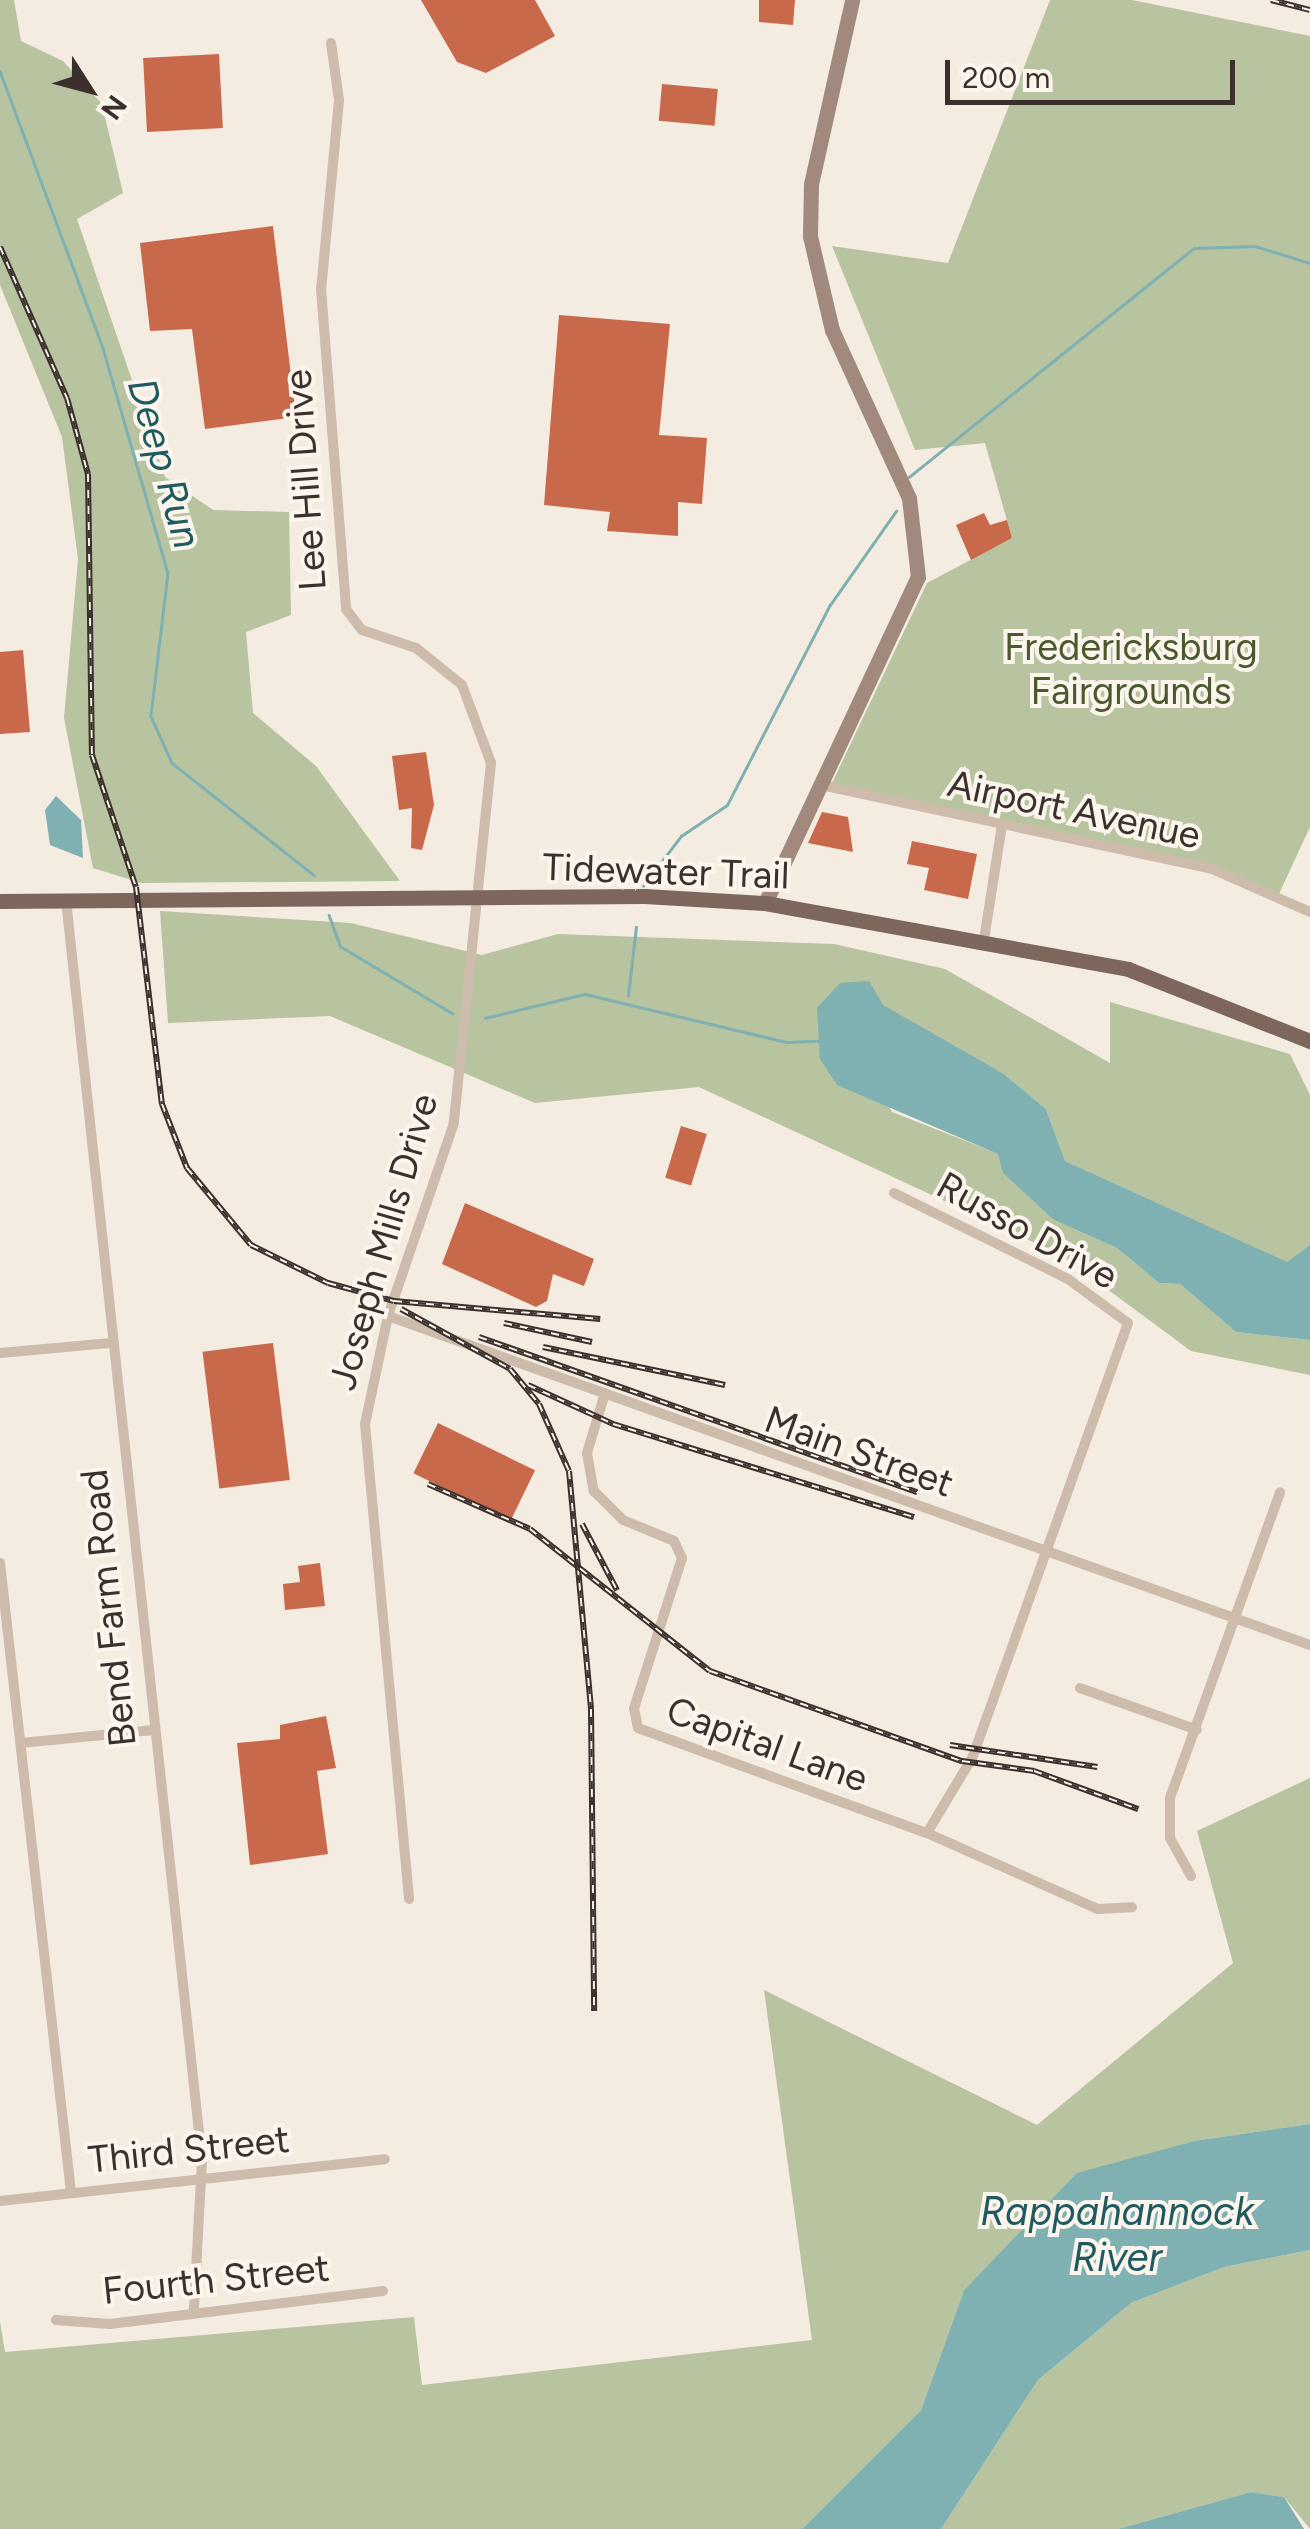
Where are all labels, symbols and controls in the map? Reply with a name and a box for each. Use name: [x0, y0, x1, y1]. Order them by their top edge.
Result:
north arrow: [40, 40, 140, 140]
scale bar: [950, 40, 1240, 102]
text: 200 m: [962, 59, 1050, 96]
text: N: [94, 89, 134, 126]
street label: Lee Hill Drive: [276, 368, 336, 592]
water label: Deep Run: [118, 373, 212, 553]
park label: Fredericksburg Fairgrounds: [1004, 625, 1258, 714]
street label: Airport Avenue: [944, 761, 1204, 859]
street label: Tidewater Trail: [542, 845, 790, 899]
street label: Joseph Mills Drive: [320, 1089, 448, 1395]
street label: Russo Drive: [929, 1163, 1125, 1299]
street label: Main Street: [758, 1397, 960, 1507]
street label: Bend Farm Road: [72, 1467, 146, 1749]
street label: Capital Lane: [660, 1688, 874, 1802]
street label: Third Street: [86, 2117, 292, 2183]
water label: Rappahannock River: [980, 2187, 1254, 2281]
street label: Fourth Street: [100, 2245, 332, 2315]

